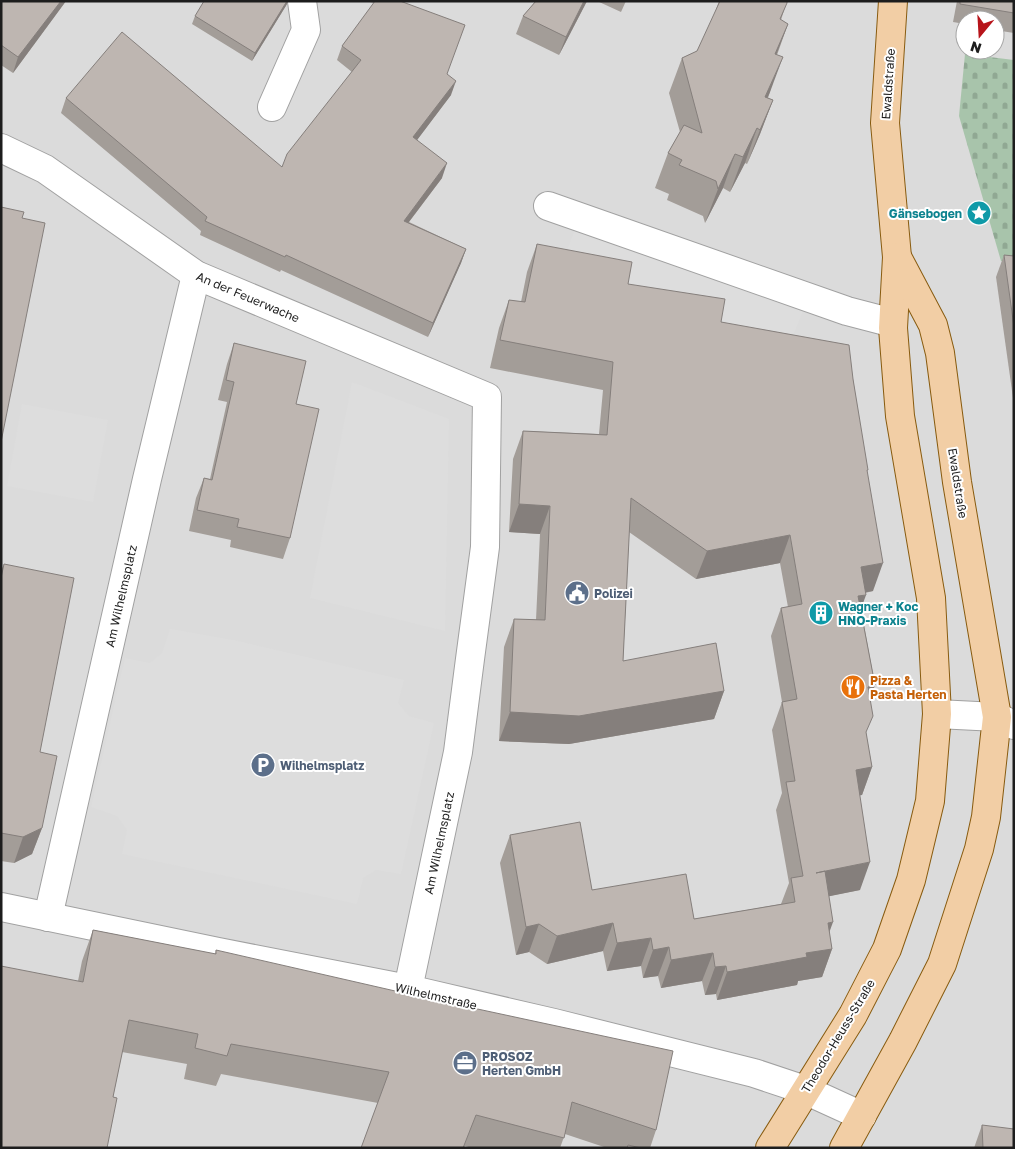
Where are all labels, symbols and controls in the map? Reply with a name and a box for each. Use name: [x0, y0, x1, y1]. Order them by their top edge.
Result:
north arrow: [955, 10, 1005, 60]
text: N: [968, 38, 984, 58]
street label: Ewaldstraße: [878, 48, 898, 120]
place icon: Gänsebogen: [966, 200, 992, 226]
place label: Gänsebogen: [889, 206, 962, 221]
street label: An der Feuerwache: [194, 268, 302, 326]
street label: Ewaldstraße: [945, 447, 971, 519]
street label: Am Wilhelmsplatz: [102, 543, 140, 649]
public building icon: Polizei: [564, 580, 590, 606]
place label: Polizei: [594, 586, 633, 601]
place label: Wagner + Koc HNO-Praxis: [838, 599, 918, 628]
building icon: Wagner + Koc HNO-Praxis: [808, 600, 834, 626]
place label: Pizza & Pasta Herten: [870, 673, 947, 702]
restaurant icon: Pizza & Pasta Herten: [840, 674, 866, 700]
parking icon: Wilhelmsplatz: [250, 752, 276, 778]
place label: Wilhelmsplatz: [280, 758, 364, 773]
street label: Am Wilhelmsplatz: [421, 790, 457, 896]
street label: Theodor-Heuss-Straße: [798, 976, 878, 1096]
street label: Wilhelmstraße: [393, 979, 479, 1013]
place label: PROSOZ Herten GmbH: [482, 1049, 561, 1078]
office icon: PROSOZ Herten GmbH: [452, 1050, 478, 1076]

